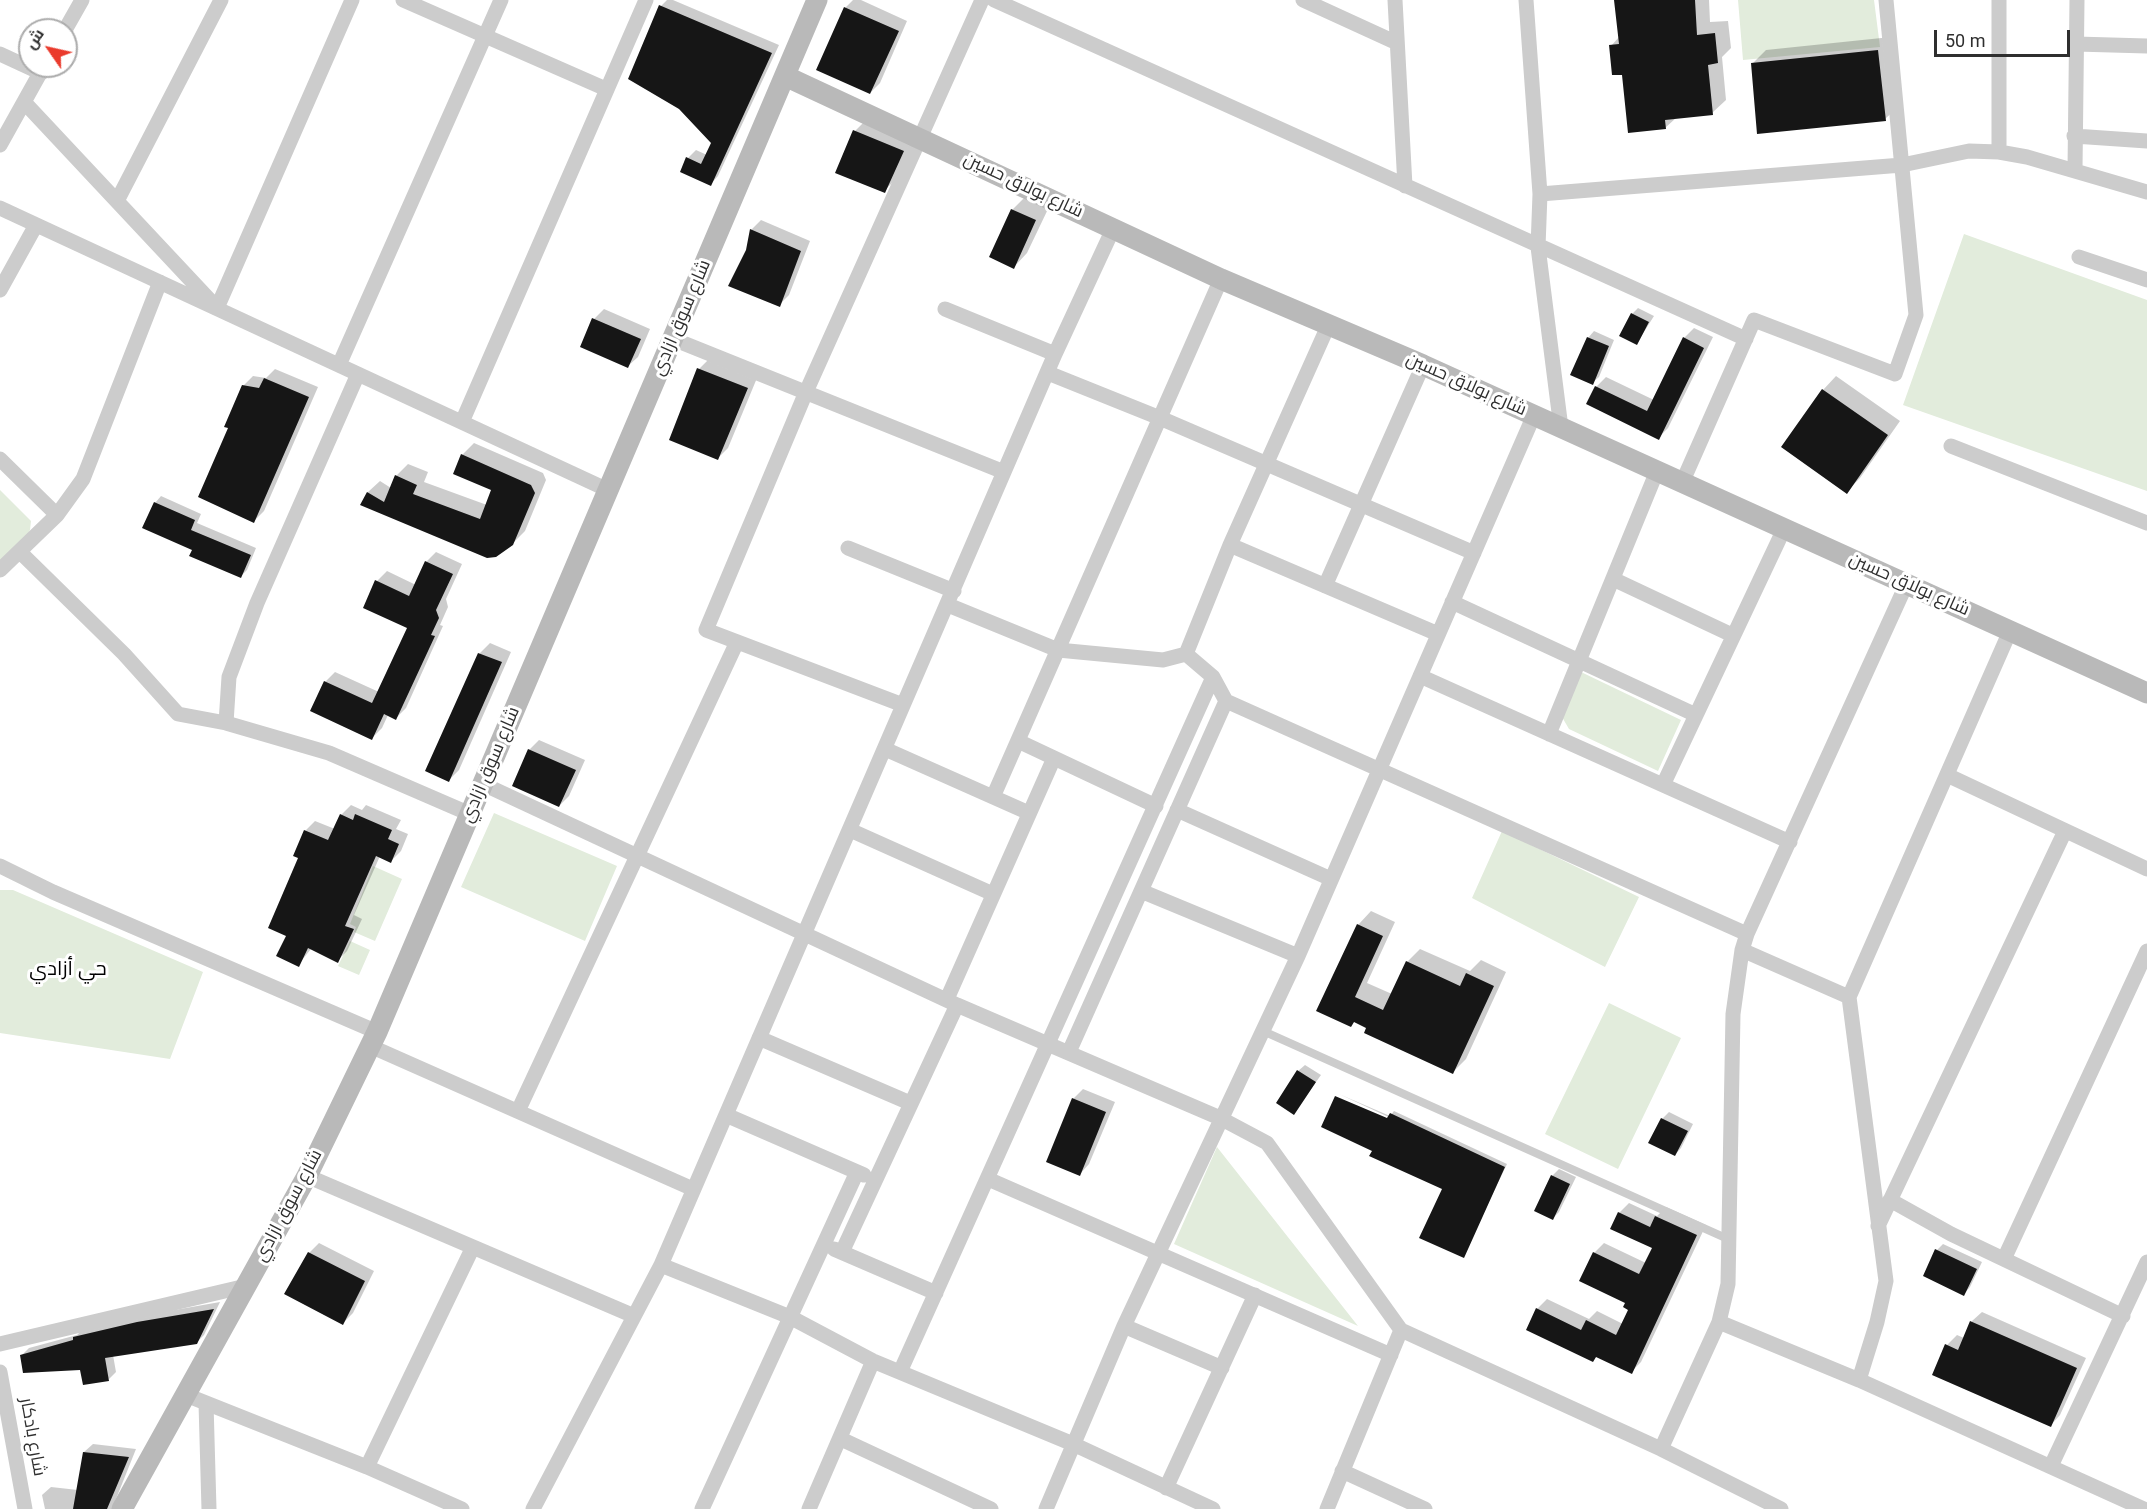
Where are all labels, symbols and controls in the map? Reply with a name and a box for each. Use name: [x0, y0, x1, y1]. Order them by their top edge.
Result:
north arrow: [18, 18, 78, 78]
scale bar: [1937, 18, 2074, 56]
text: ش: [21, 25, 48, 53]
text: 50 m: [1945, 30, 1985, 51]
street label: شارع بولاق حسين: [960, 149, 1086, 223]
street label: شارع سوق ازادي: [648, 257, 716, 379]
street label: شارع بولاق حسين: [1402, 349, 1530, 421]
street label: شارع بولاق حسين: [1845, 549, 1973, 621]
street label: شارع سوق ازادي: [457, 704, 525, 826]
district label: حي أزادي: [29, 958, 107, 982]
street label: شارع سوق ازادي: [250, 1146, 328, 1266]
street label: شارع بادكار: [14, 1396, 50, 1478]

